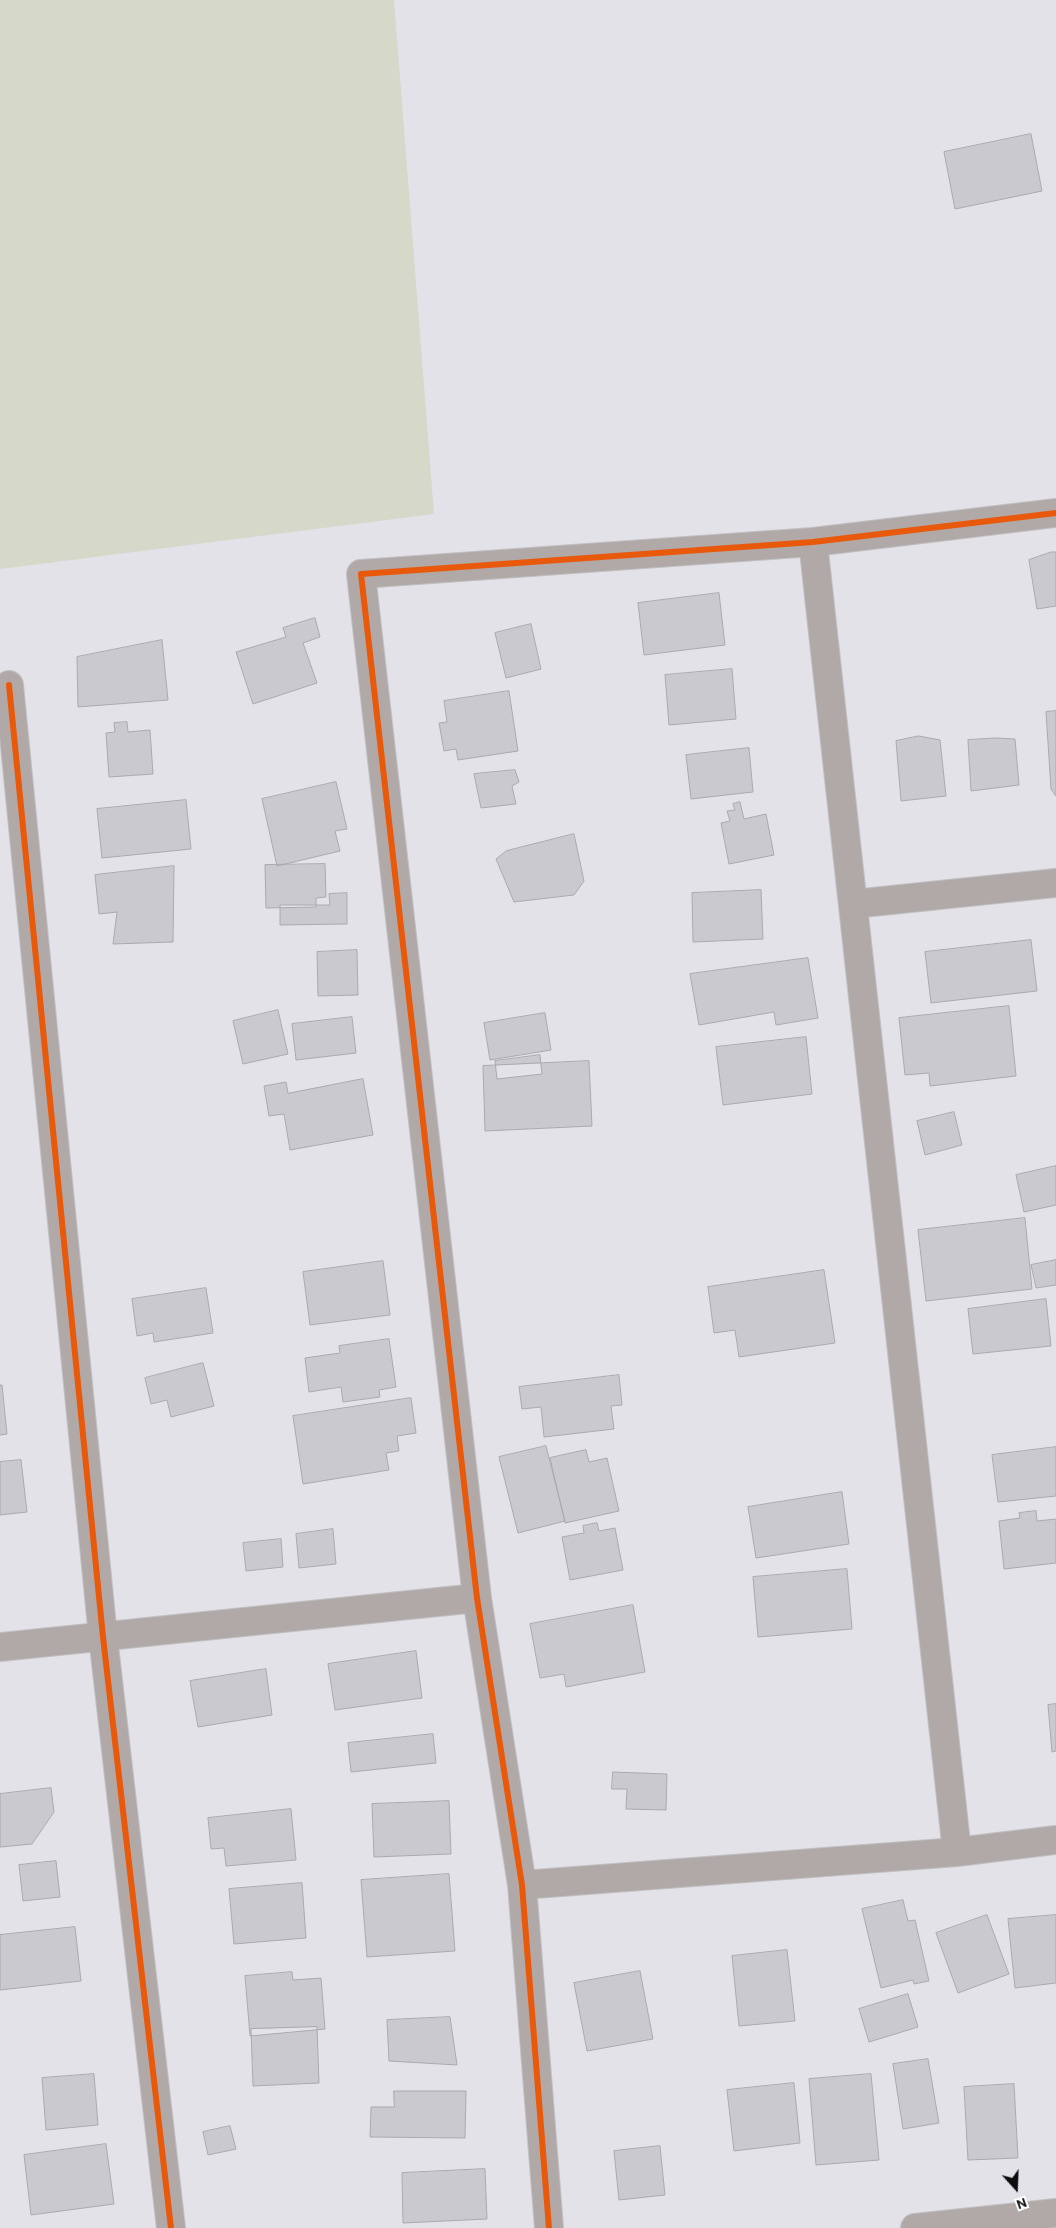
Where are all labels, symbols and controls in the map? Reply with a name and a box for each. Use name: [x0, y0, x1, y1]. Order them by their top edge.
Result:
north arrow: [991, 2163, 1041, 2213]
text: N: [1014, 2193, 1029, 2212]

